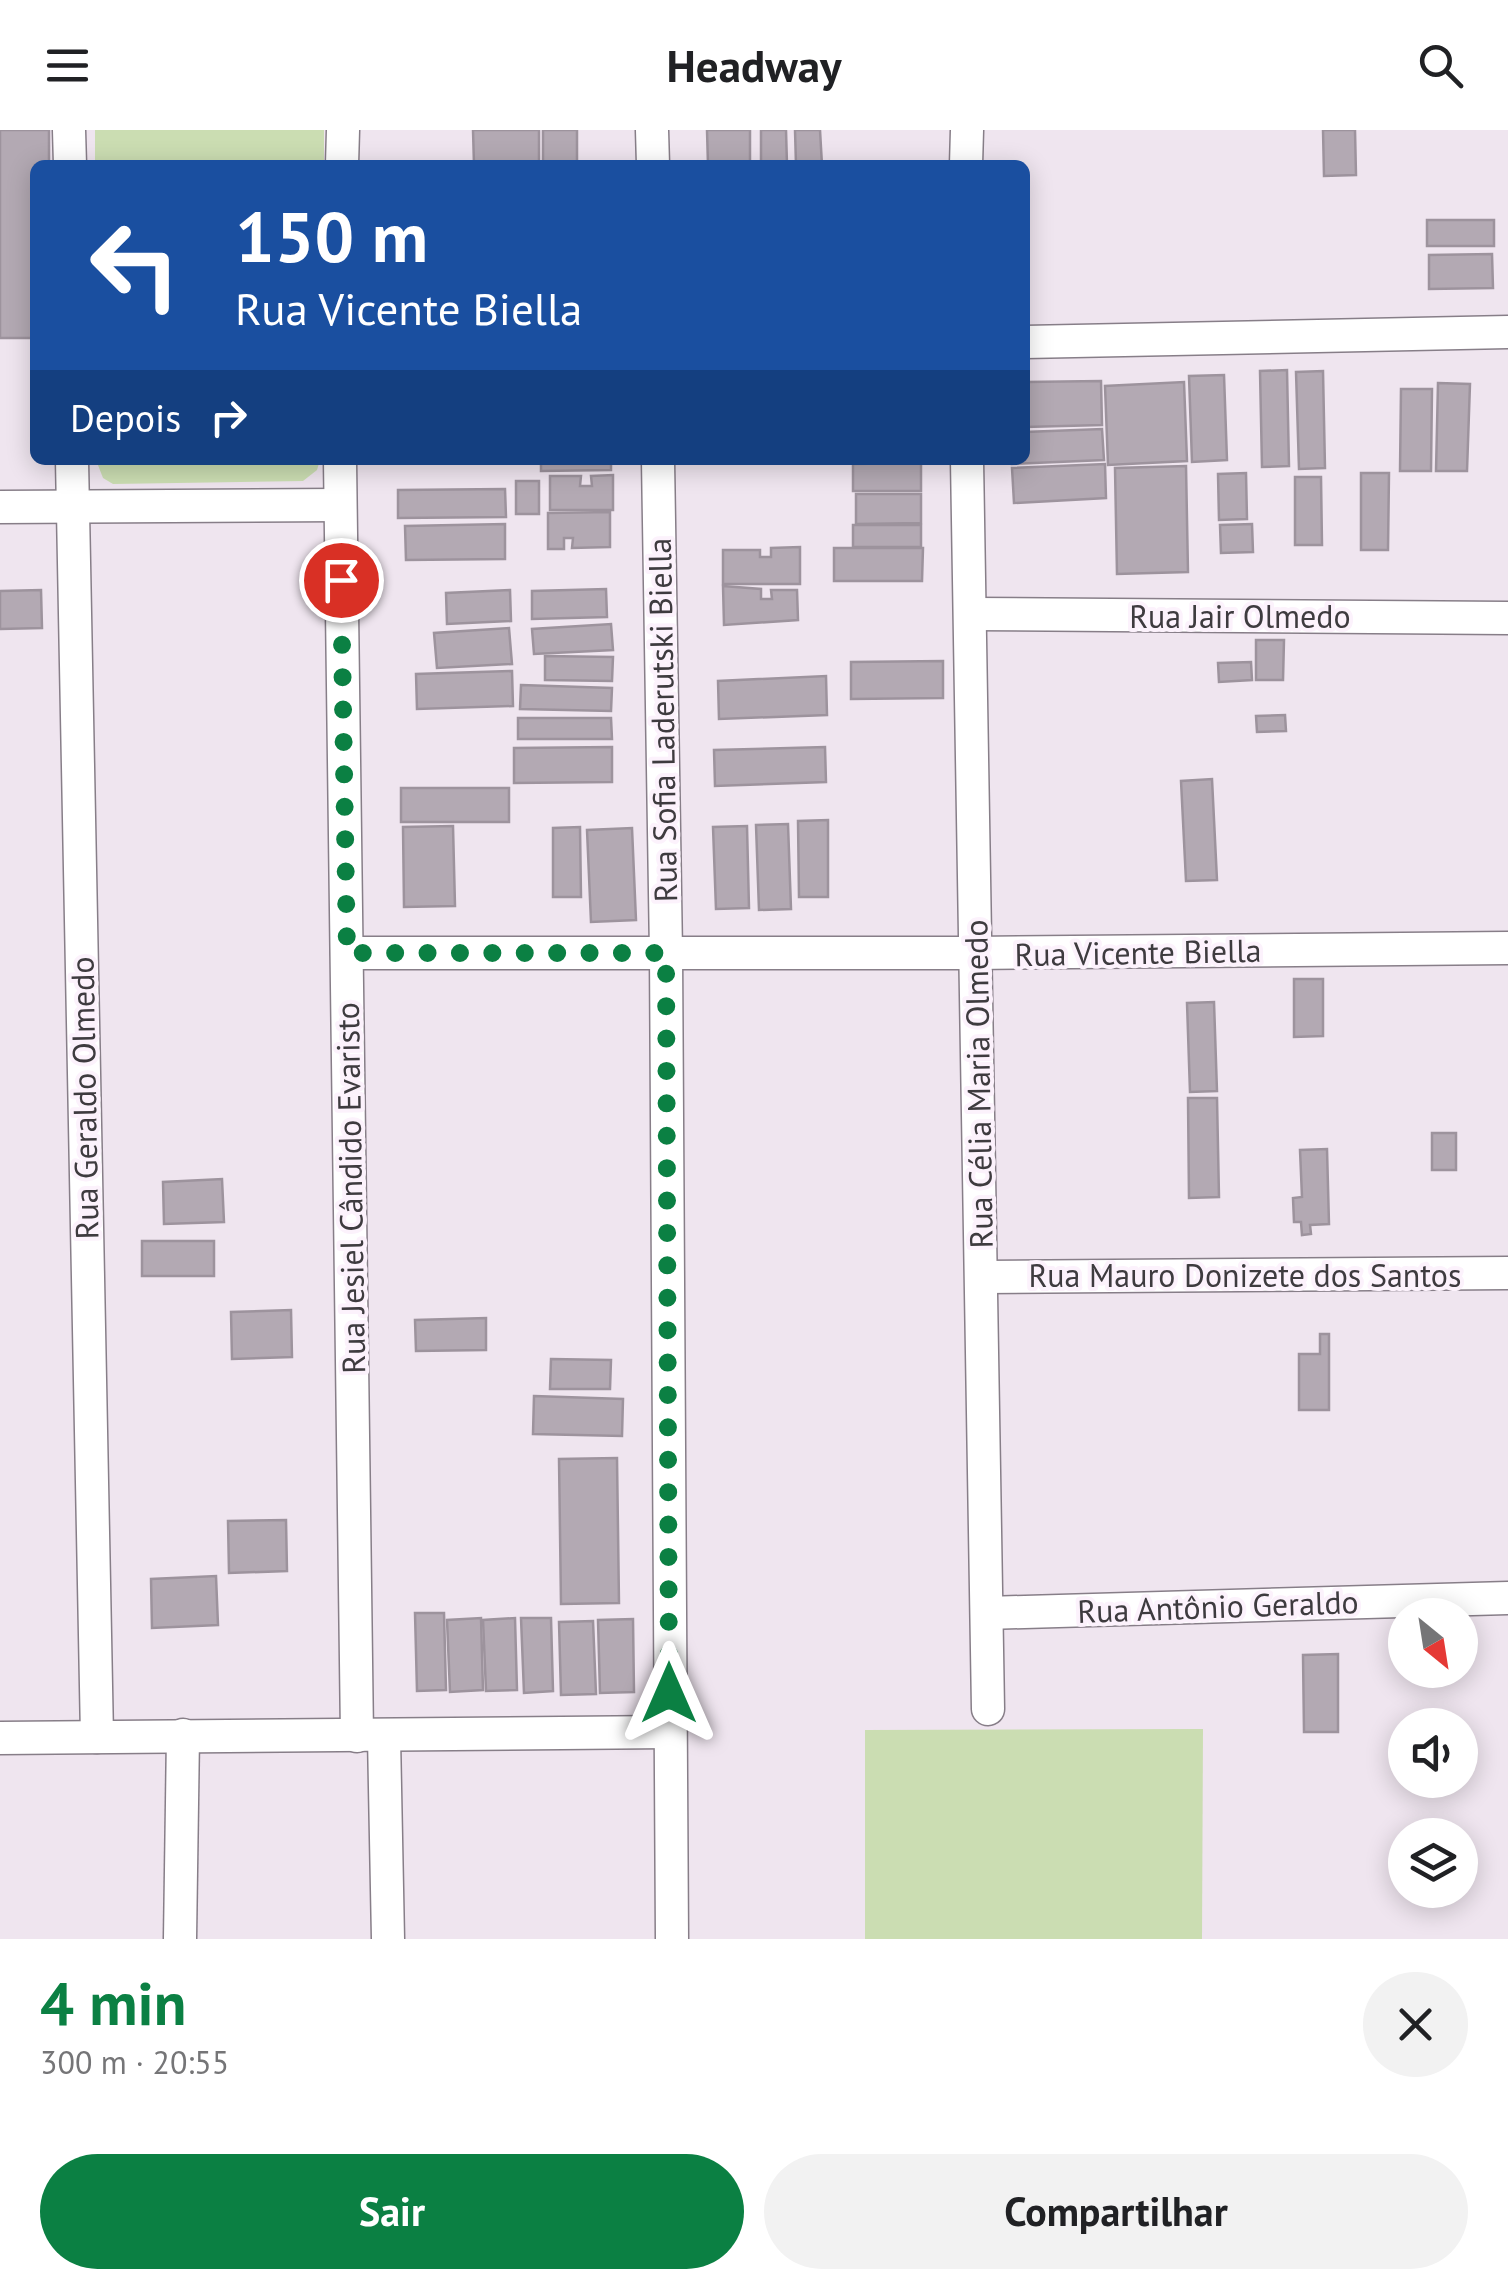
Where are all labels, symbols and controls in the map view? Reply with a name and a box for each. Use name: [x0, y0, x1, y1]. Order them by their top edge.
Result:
text: Headway: [666, 36, 842, 94]
icon: menu: [40, 38, 95, 93]
icon: search: [1413, 38, 1468, 93]
text: 150 m: [235, 191, 428, 281]
icon: left: [70, 200, 200, 330]
text: Rua Vicente Biella: [235, 279, 582, 337]
icon: right: [201, 390, 256, 445]
text: Depois: [70, 393, 181, 442]
street label: Rua Sofia Laderutski Biella: [638, 537, 686, 903]
pin: [299, 538, 384, 623]
icon: arrive: [314, 553, 369, 608]
street label: Rua Jair Olmedo: [1129, 595, 1351, 637]
street label: Rua Célia Maria Olmedo: [954, 919, 1002, 1249]
street label: Rua Vicente Biella: [1014, 929, 1262, 975]
street label: Rua Geraldo Olmedo: [61, 956, 107, 1240]
street label: Rua Jesiel Cândido Evaristo: [326, 1002, 374, 1374]
street label: Rua Mauro Donizete dos Santos: [1029, 1254, 1461, 1296]
street label: Rua Antônio Geraldo: [1077, 1580, 1359, 1632]
north arrow: [1388, 1598, 1478, 1688]
map controls: [1388, 1598, 1478, 1908]
position arrow: [617, 1641, 721, 1745]
button: sound: [1388, 1708, 1478, 1798]
button: layers: [1388, 1818, 1478, 1908]
text: 4 min: [40, 1964, 186, 2042]
button: close: [1363, 1972, 1468, 2077]
text: 300 m · 20:55: [40, 2041, 229, 2083]
button: Sair: [40, 2154, 744, 2269]
button: Compartilhar: [764, 2154, 1468, 2269]

